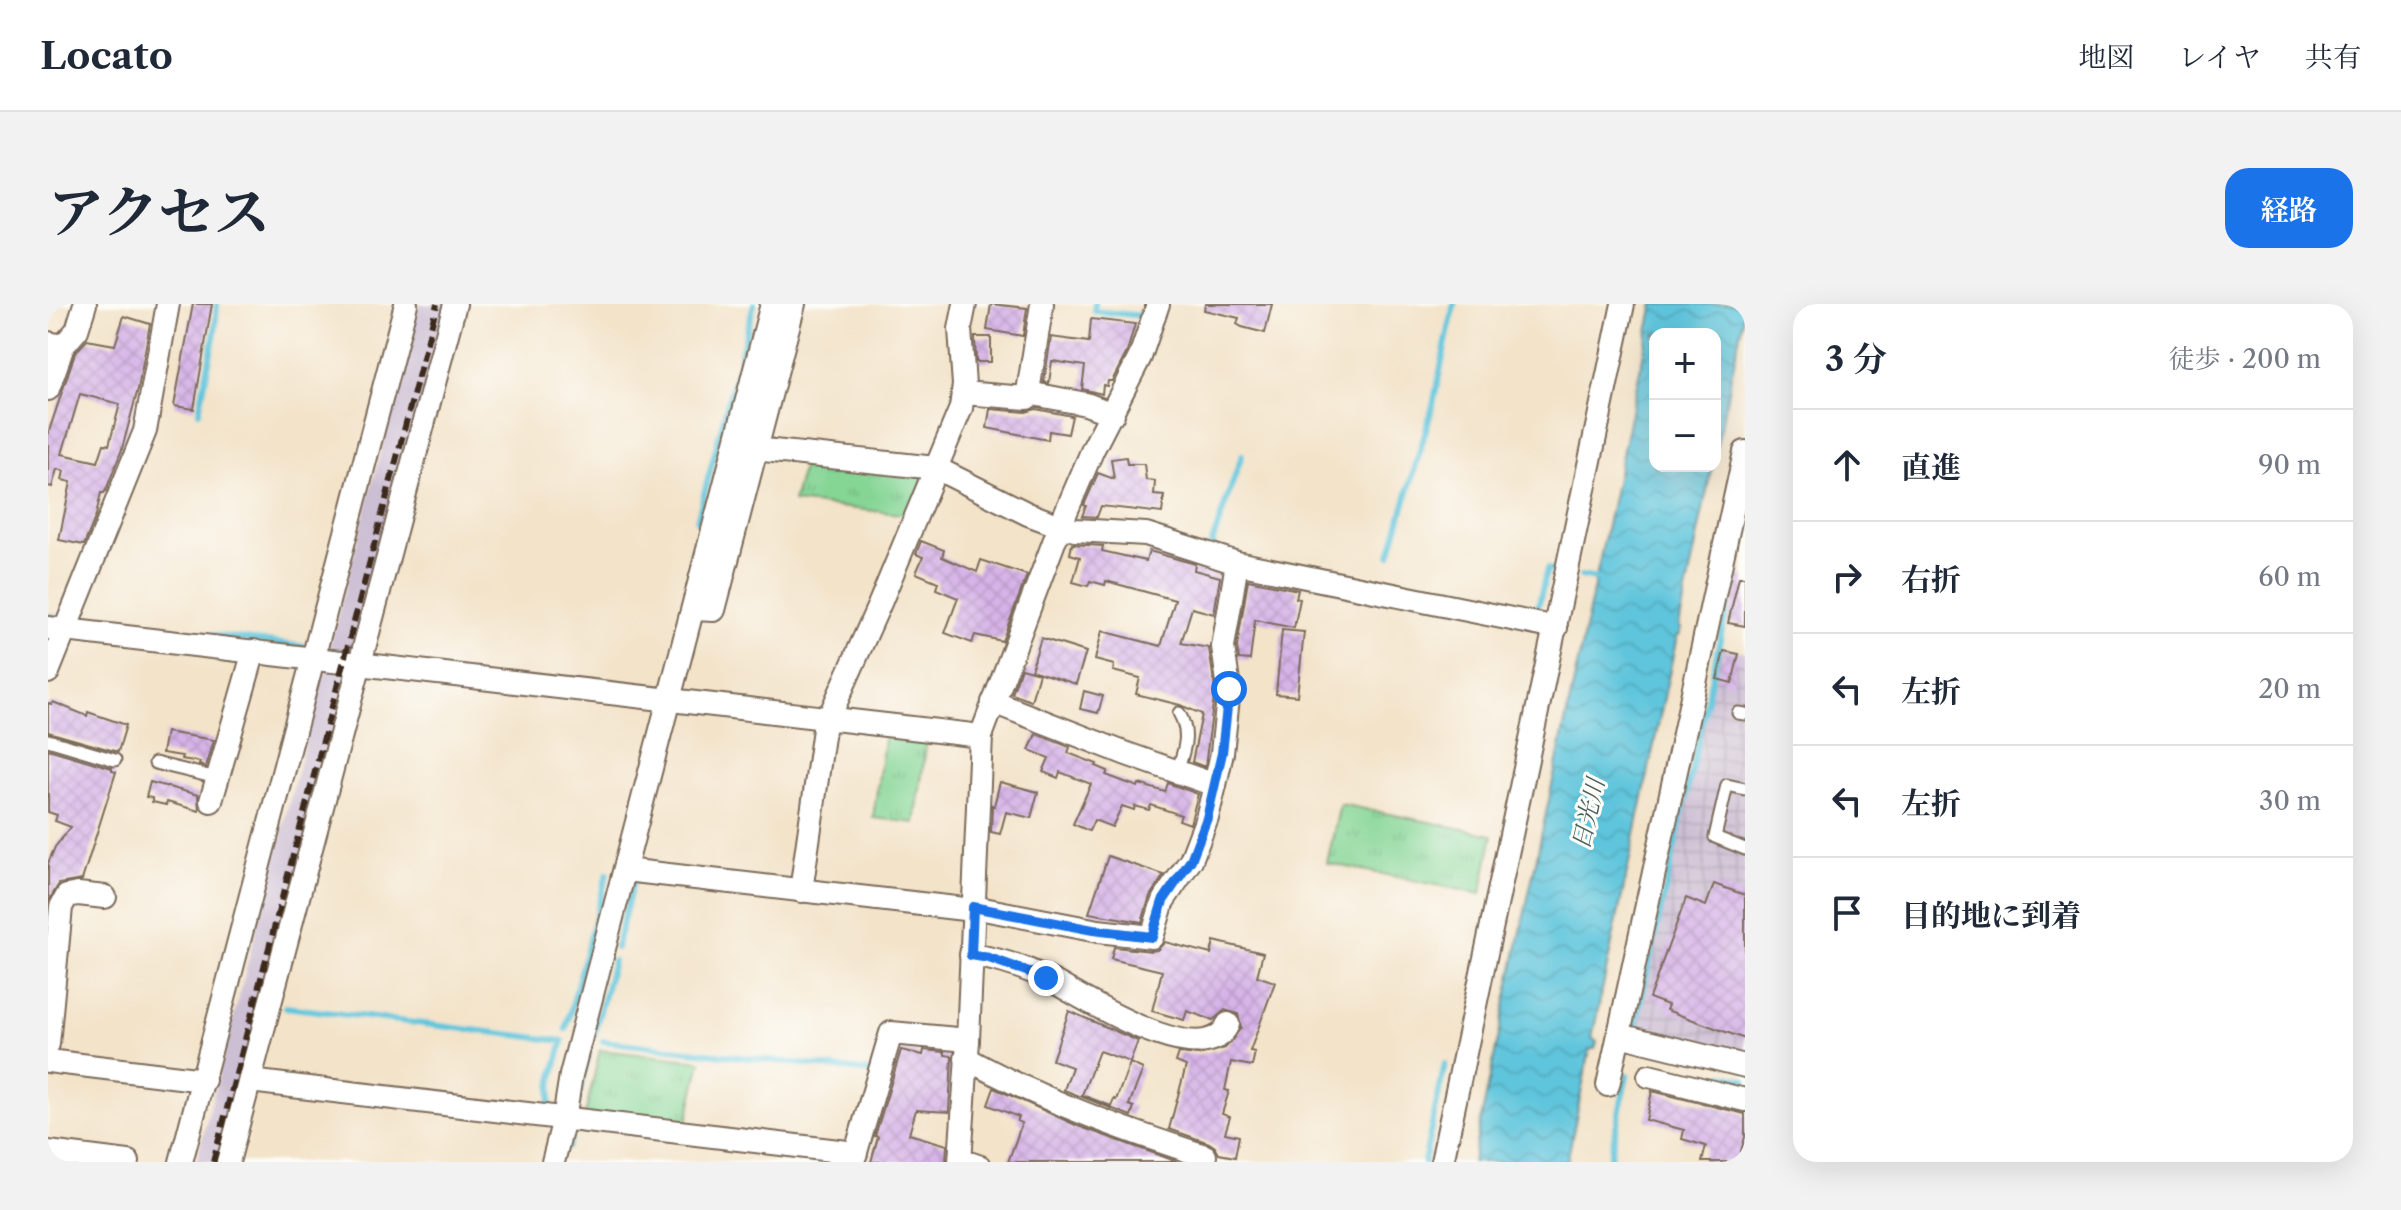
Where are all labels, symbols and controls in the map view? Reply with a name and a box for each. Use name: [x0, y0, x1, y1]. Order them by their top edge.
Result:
text: Locato: [40, 32, 173, 79]
text: 地図: [2078, 40, 2134, 74]
text: レイヤ: [2178, 40, 2261, 74]
text: 共有: [2305, 40, 2361, 74]
button: 経路: [2225, 168, 2353, 248]
text: アクセス: [48, 178, 270, 247]
map controls: [1649, 328, 1721, 472]
button: +: [1649, 328, 1721, 400]
text: 3 分: [1825, 338, 1887, 380]
text: 徒歩 · 200 m: [2169, 343, 2321, 375]
button: −: [1649, 400, 1721, 472]
icon: ahead: [1825, 443, 1869, 487]
text: 直進: [1901, 449, 1961, 486]
text: 90 m: [2258, 449, 2321, 481]
icon: right: [1825, 555, 1869, 599]
text: 右折: [1901, 561, 1961, 598]
text: 60 m: [2258, 561, 2321, 593]
icon: left: [1825, 667, 1869, 711]
route start: [1211, 671, 1247, 707]
text: 左折: [1901, 673, 1961, 710]
text: 20 m: [2258, 673, 2321, 705]
water label: 日光川: [1566, 773, 1611, 852]
icon: left: [1825, 779, 1869, 823]
text: 左折: [1901, 785, 1961, 822]
text: 30 m: [2259, 785, 2321, 817]
icon: arrive: [1825, 891, 1869, 935]
text: 目的地に到着: [1901, 897, 2081, 934]
route end: [1028, 960, 1064, 996]

